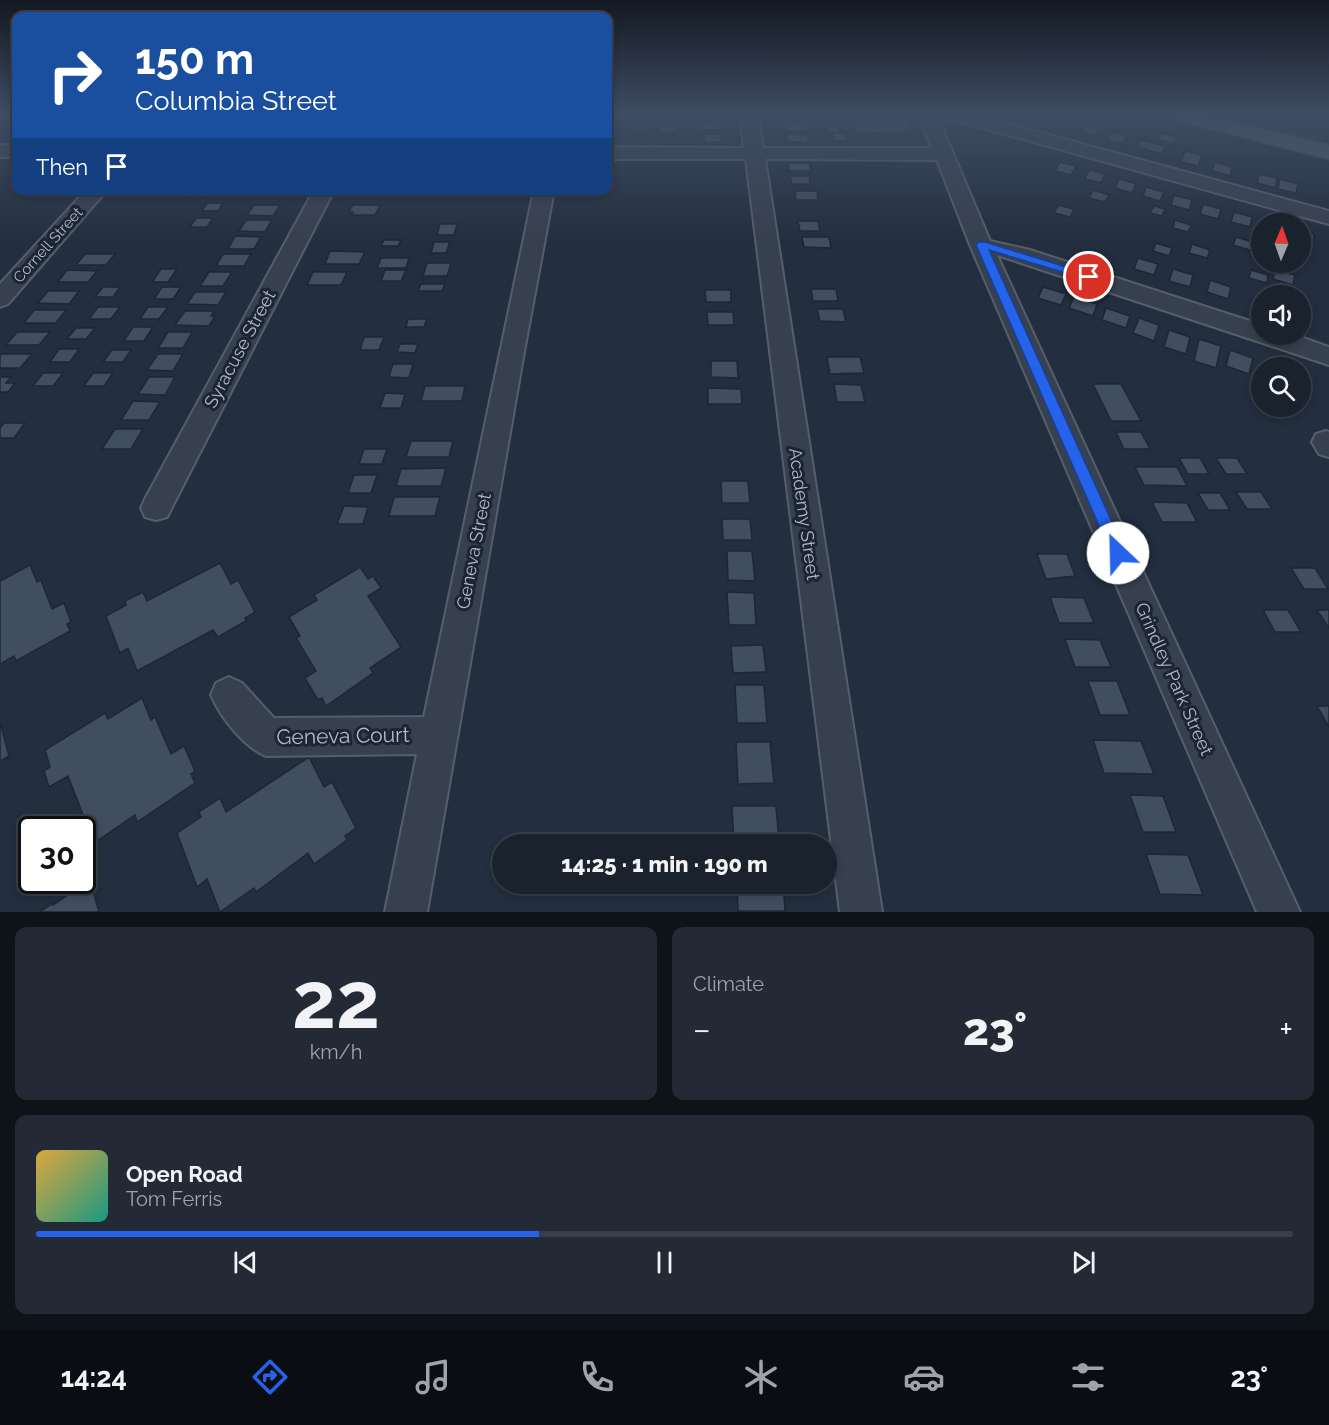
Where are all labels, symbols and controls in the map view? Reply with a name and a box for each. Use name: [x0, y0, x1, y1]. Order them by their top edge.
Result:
text: 150 m: [135, 35, 254, 84]
icon: right: [36, 36, 114, 114]
text: Columbia Street: [135, 85, 337, 116]
icon: arrive: [100, 150, 133, 183]
text: Then: [36, 154, 88, 180]
street label: Cornell Street: [9, 204, 87, 286]
north arrow: [1251, 213, 1311, 273]
map controls: [1251, 213, 1311, 417]
pin: [1063, 251, 1114, 302]
icon: arrive: [1072, 260, 1105, 293]
button: sound: [1251, 285, 1311, 345]
street label: Syracuse Street: [200, 286, 280, 411]
button: search: [1251, 357, 1311, 417]
street label: Academy Street: [785, 446, 824, 581]
street label: Geneva Street: [452, 491, 495, 611]
position arrow: [1086, 521, 1150, 585]
street label: Grindley Park Street: [1131, 599, 1218, 758]
street label: Geneva Court: [276, 722, 410, 749]
speed limit sign: 30: [18, 816, 96, 894]
text: 14:25 · 1 min · 190 m: [561, 851, 768, 877]
text: 22: [292, 955, 380, 1046]
text: Climate: [693, 972, 764, 996]
text: 23°: [963, 1003, 1027, 1056]
text: −: [693, 1010, 711, 1049]
text: +: [1279, 1010, 1293, 1049]
text: km/h: [310, 1040, 362, 1064]
text: Open Road: [126, 1161, 243, 1187]
text: Tom Ferris: [126, 1187, 222, 1211]
icon: previous: [229, 1246, 262, 1279]
icon: pause: [648, 1246, 681, 1279]
icon: next: [1067, 1246, 1100, 1279]
icon: directions: [249, 1356, 291, 1398]
icon: music: [412, 1356, 454, 1398]
icon: phone: [576, 1356, 618, 1398]
icon: climate: [740, 1356, 782, 1398]
icon: car: [903, 1356, 945, 1398]
icon: filters: [1067, 1356, 1109, 1398]
text: 14:24: [61, 1362, 127, 1393]
text: 23°: [1231, 1362, 1268, 1393]

